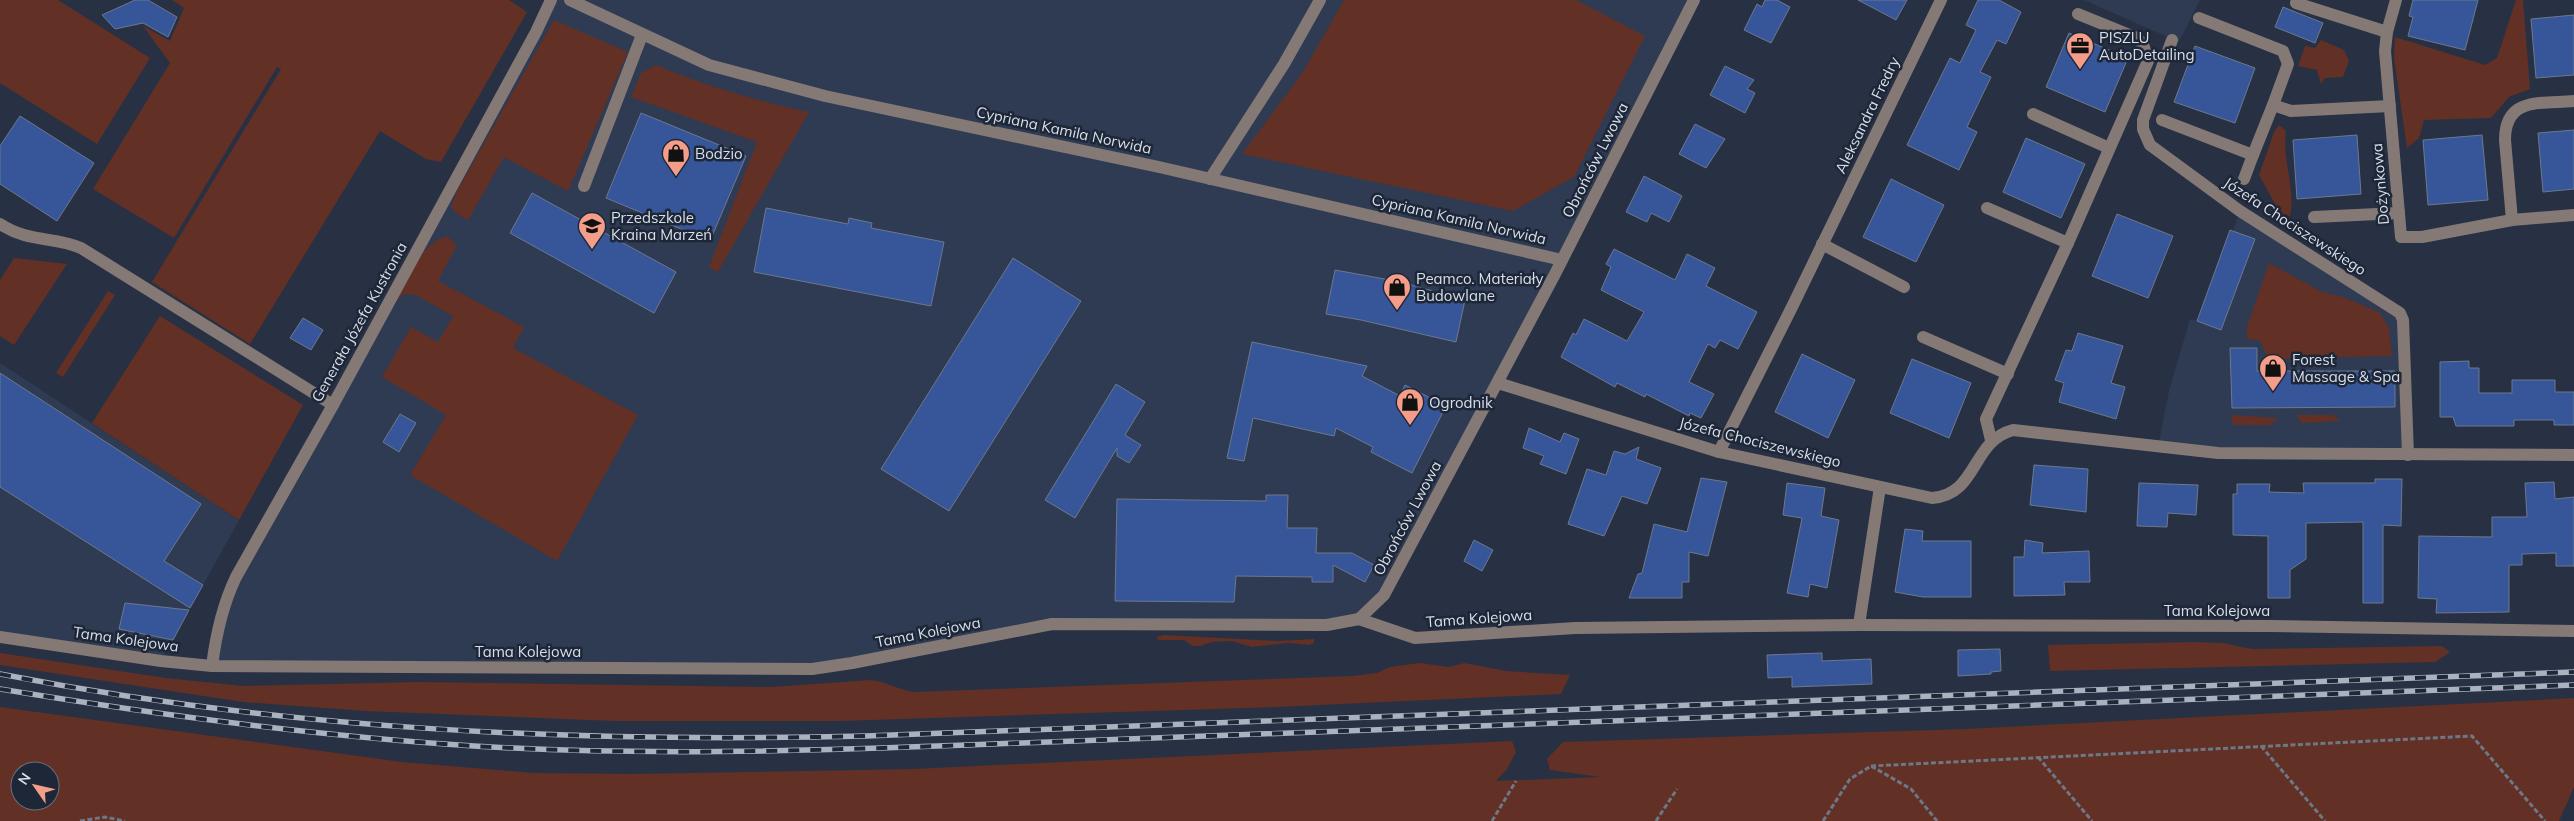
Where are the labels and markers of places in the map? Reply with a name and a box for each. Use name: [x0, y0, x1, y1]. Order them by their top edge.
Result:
place label: PISZLU AutoDetailing: [2099, 28, 2195, 64]
office icon: PISZLU AutoDetailing: [2065, 31, 2095, 70]
shop icon: Bodzio: [661, 138, 691, 177]
place label: Bodzio: [695, 144, 743, 163]
place label: Przedszkole Kraina Marzeń: [611, 208, 712, 244]
school or university icon: Przedszkole Kraina Marzeń: [577, 211, 607, 250]
place label: Peamco. Materiały Budowlane: [1416, 269, 1543, 305]
shop icon: Peamco. Materiały Budowlane: [1382, 272, 1412, 311]
place label: Forest Massage & Spa: [2292, 350, 2400, 386]
shop icon: Forest Massage & Spa: [2258, 353, 2288, 392]
shop icon: Ogrodnik: [1395, 387, 1425, 426]
place label: Ogrodnik: [1429, 393, 1493, 412]

